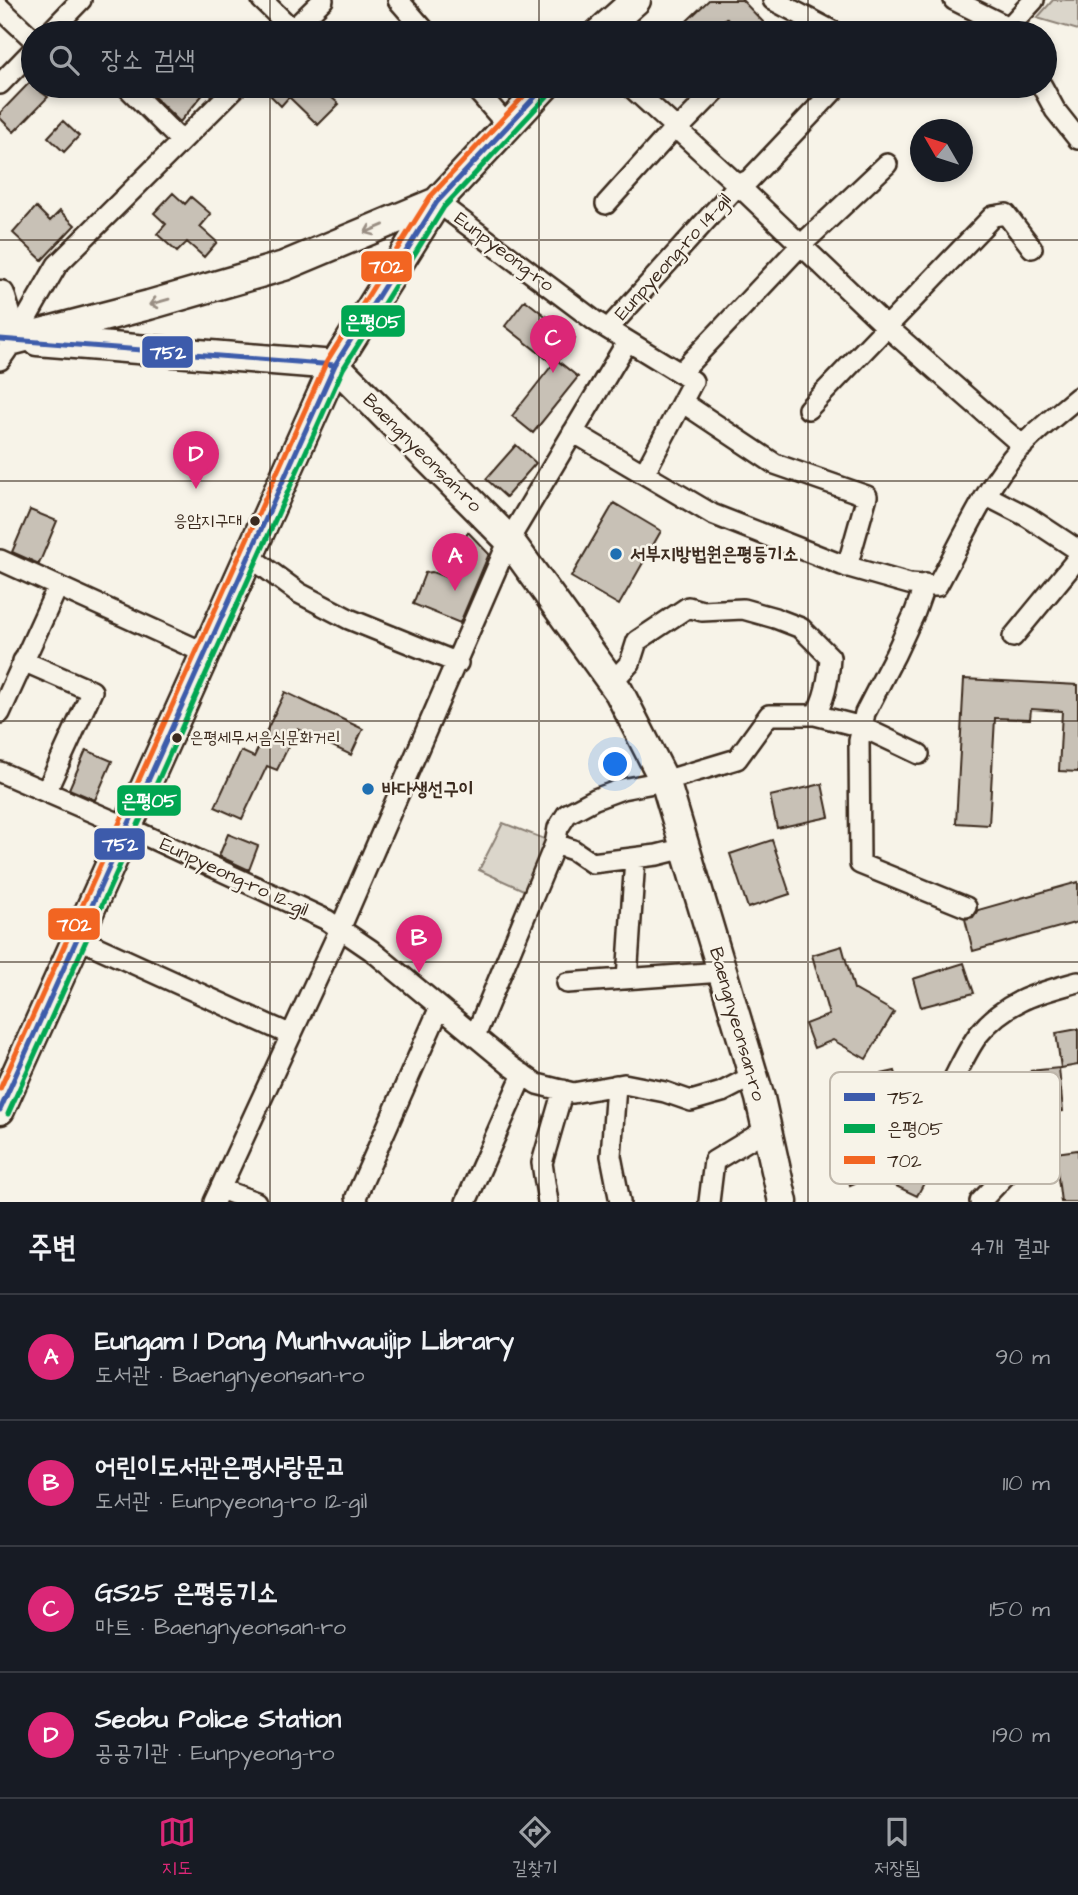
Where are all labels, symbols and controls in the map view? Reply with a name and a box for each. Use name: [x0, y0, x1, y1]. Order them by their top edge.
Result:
search box: [21, 21, 1057, 98]
icon: search: [45, 41, 83, 79]
text: 장소 검색: [101, 42, 195, 78]
north arrow: [910, 119, 973, 182]
street label: Eunpyeong-ro 14-gil: [608, 187, 738, 327]
street label: Eunpyeong-ro: [448, 205, 560, 299]
one-way arrow: [364, 223, 385, 236]
line badge: 702: [360, 250, 413, 283]
text: 702: [368, 254, 403, 281]
one-way arrow: [148, 296, 171, 309]
line badge: 은평05: [340, 304, 406, 338]
text: 은평05: [345, 309, 402, 336]
pin: C: [530, 315, 576, 373]
line badge: 752: [141, 335, 194, 369]
text: 752: [149, 340, 186, 367]
street label: Baengnyeonsan-ro: [356, 387, 488, 520]
pin: D: [173, 431, 219, 489]
place label: 응암지구대: [174, 509, 242, 533]
marker: 응암지구대: [248, 514, 262, 528]
pin: A: [432, 533, 478, 591]
place label: 서부지방법원은평등기소: [630, 541, 798, 568]
marker: 서부지방법원은평등기소: [608, 546, 624, 562]
place label: 은평세무서음식문화거리: [190, 726, 340, 750]
marker: 은평세무서음식문화거리: [170, 731, 184, 745]
your location: [598, 747, 632, 781]
place label: 바다생선구이: [382, 776, 474, 803]
marker: 바다생선구이: [360, 781, 376, 797]
line badge: 은평05: [116, 784, 182, 817]
text: 은평05: [121, 788, 178, 815]
line badge: 752: [93, 827, 146, 861]
street label: Eunpyeong-ro 12-gil: [155, 831, 313, 924]
text: 752: [101, 832, 138, 859]
line badge: 702: [47, 907, 101, 941]
text: 702: [56, 912, 91, 939]
pin: B: [396, 915, 442, 973]
street label: Baengnyeonsan-ro: [701, 944, 772, 1105]
legend: [830, 1072, 1060, 1184]
text: 752: [887, 1085, 923, 1112]
text: 은평05: [887, 1116, 944, 1143]
text: 702: [887, 1148, 922, 1175]
text: 주변: [28, 1227, 76, 1269]
text: 4개 결과: [970, 1232, 1050, 1264]
text: Eungam 1 Dong Munhwauijip Library: [95, 1323, 514, 1359]
text: A: [44, 1341, 58, 1373]
text: 90 m: [995, 1341, 1050, 1373]
text: 도서관 · Baengnyeonsan-ro: [95, 1359, 365, 1391]
text: 어린이도서관은평사랑문고: [95, 1449, 346, 1485]
text: B: [43, 1467, 59, 1499]
text: 110 m: [1002, 1467, 1050, 1499]
text: 도서관 · Eunpyeong-ro 12-gil: [95, 1485, 367, 1517]
text: GS25 은평등기소: [95, 1575, 278, 1611]
text: C: [43, 1593, 59, 1625]
text: 150 m: [989, 1593, 1050, 1625]
text: 마트 · Baengnyeonsan-ro: [95, 1611, 346, 1643]
text: Seobu Police Station: [95, 1701, 341, 1737]
text: D: [44, 1719, 58, 1751]
text: 190 m: [992, 1719, 1050, 1751]
text: 공공기관 · Eunpyeong-ro: [95, 1737, 334, 1769]
tab: 지도: [158, 1813, 196, 1882]
tab: 길찾기: [512, 1813, 558, 1882]
tab: 저장됨: [874, 1813, 920, 1882]

